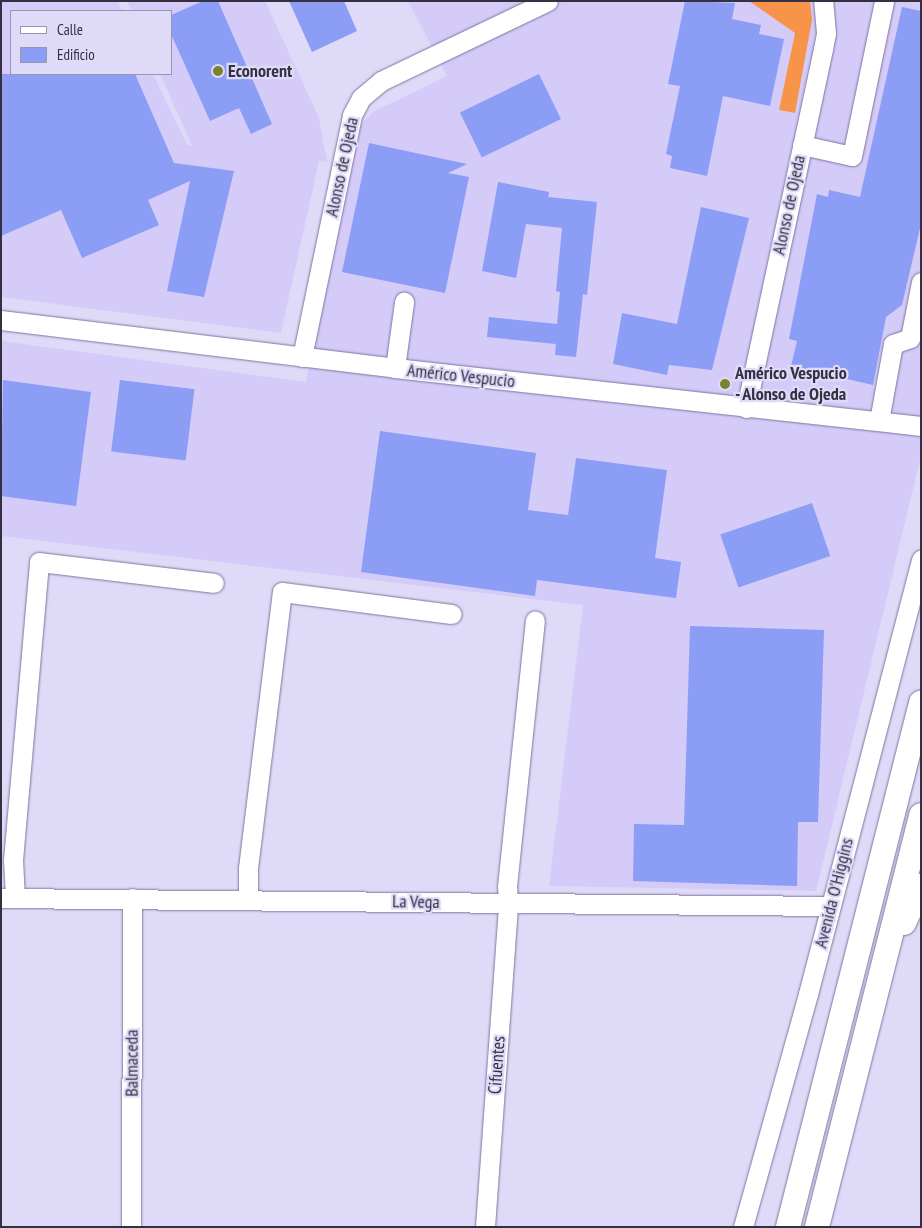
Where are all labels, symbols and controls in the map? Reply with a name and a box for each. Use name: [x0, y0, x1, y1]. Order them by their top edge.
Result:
legend: [10, 10, 172, 75]
text: Calle: [57, 20, 83, 39]
text: Edificio: [57, 45, 95, 64]
place label: Econorent: [228, 60, 292, 82]
marker: Econorent: [212, 65, 224, 77]
street label: Alonso de Ojeda: [321, 115, 363, 219]
street label: Alonso de Ojeda: [768, 153, 810, 257]
street label: Américo Vespucio: [406, 360, 516, 392]
place label: Américo Vespucio - Alonso de Ojeda: [735, 363, 848, 406]
marker: Américo Vespucio - Alonso de Ojeda: [719, 378, 731, 390]
street label: Avenida O'Higgins: [810, 836, 858, 950]
street label: La Vega: [392, 891, 440, 913]
street label: Balmaceda: [121, 1029, 143, 1097]
street label: Cifuentes: [484, 1035, 510, 1095]

